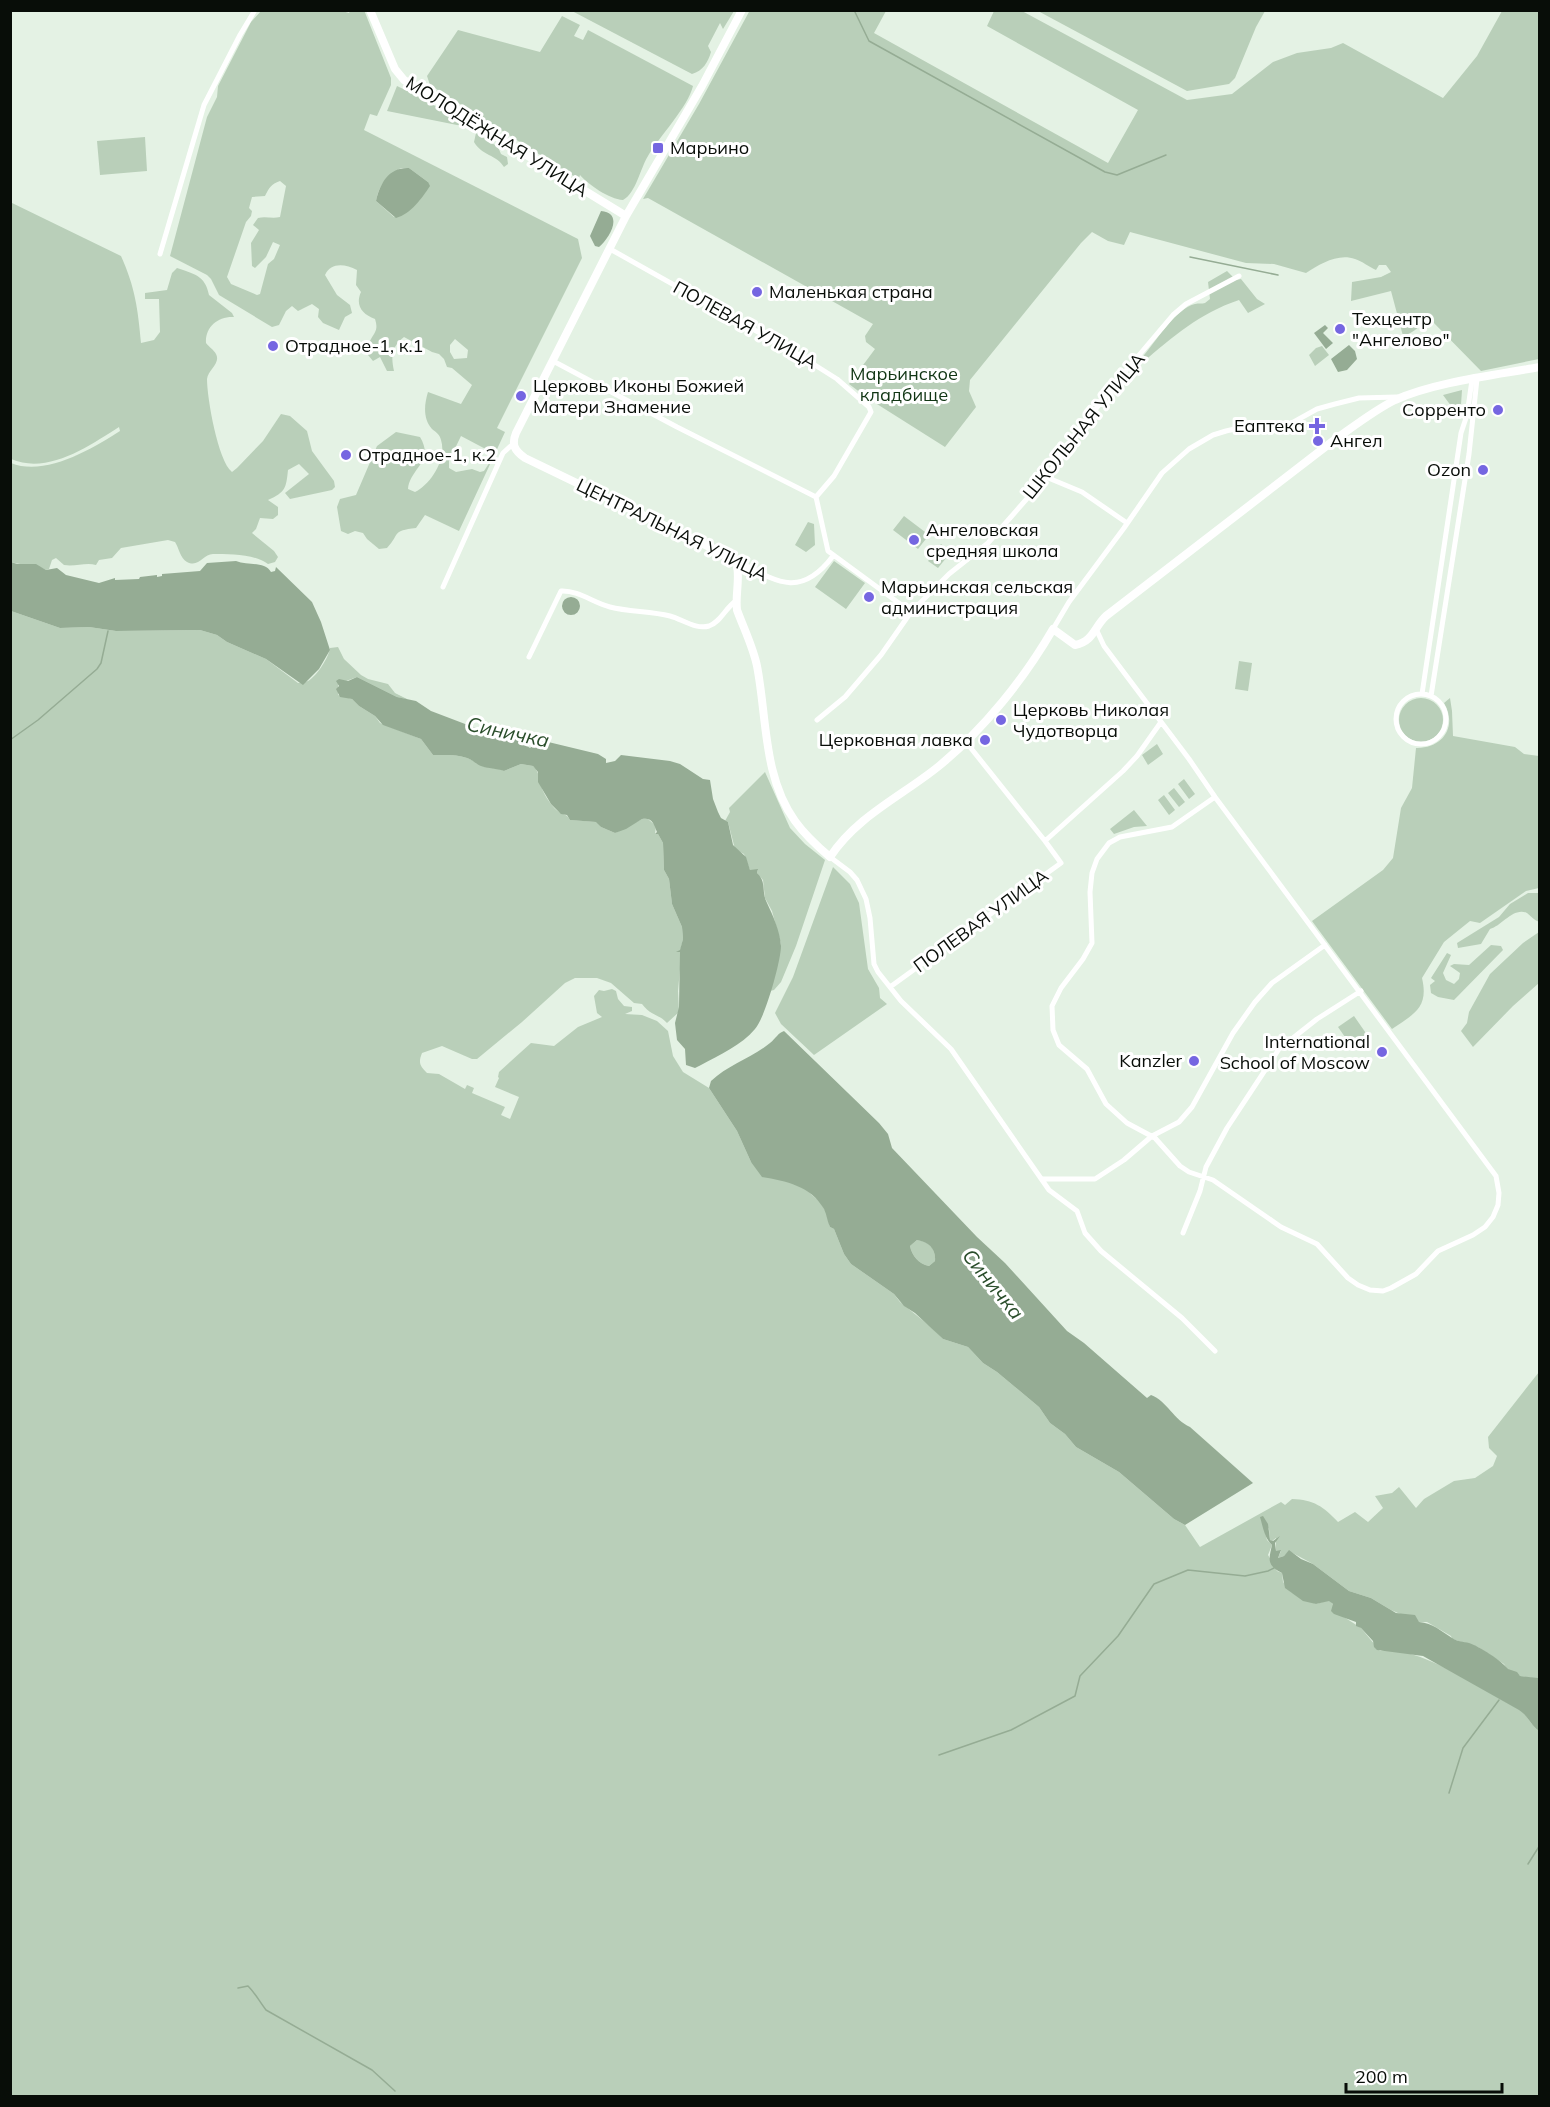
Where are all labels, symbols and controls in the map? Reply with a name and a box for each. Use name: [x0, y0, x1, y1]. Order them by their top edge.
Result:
street label: МОЛОДЁЖНАЯ УЛИЦА: [402, 71, 593, 202]
place label: Марьино: [670, 136, 749, 159]
marker: Марьино: [651, 141, 665, 155]
street label: ПОЛЕВАЯ УЛИЦА: [669, 275, 821, 374]
place label: Маленькая страна: [769, 280, 933, 303]
marker: Маленькая страна: [750, 285, 764, 299]
place label: Техцентр "Ангелово": [1352, 307, 1450, 351]
marker: Техцентр "Ангелово": [1333, 322, 1347, 336]
place label: Отрадное-1, к.1: [285, 334, 423, 357]
marker: Отрадное-1, к.1: [266, 339, 280, 353]
street label: ШКОЛЬНАЯ УЛИЦА: [1017, 348, 1150, 504]
park label: Марьинское кладбище: [850, 362, 958, 406]
place label: Церковь Иконы Божией Матери Знамение: [533, 374, 744, 418]
marker: Церковь Иконы Божией Матери Знамение: [514, 389, 528, 403]
place label: Сорренто: [1402, 398, 1486, 421]
marker: Сорренто: [1491, 403, 1505, 417]
place label: Еаптека: [1234, 414, 1305, 437]
marker: Еаптека: [1310, 419, 1324, 433]
place label: Ангел: [1330, 429, 1383, 452]
marker: Ангел: [1311, 434, 1325, 448]
place label: Отрадное-1, к.2: [358, 443, 496, 466]
marker: Отрадное-1, к.2: [339, 448, 353, 462]
place label: Ozon: [1427, 458, 1471, 481]
marker: Ozon: [1476, 463, 1490, 477]
street label: ЦЕНТРАЛЬНАЯ УЛИЦА: [573, 473, 772, 586]
place label: Ангеловская средняя школа: [926, 518, 1058, 562]
marker: Ангеловская средняя школа: [907, 533, 921, 547]
place label: Марьинская сельская администрация: [881, 575, 1073, 619]
marker: Марьинская сельская администрация: [862, 590, 876, 604]
place label: Церковь Николая Чудотворца: [1013, 698, 1169, 742]
water label: Синичка: [465, 711, 552, 752]
marker: Церковь Николая Чудотворца: [994, 713, 1008, 727]
place label: Церковная лавка: [819, 728, 973, 751]
marker: Церковная лавка: [978, 733, 992, 747]
street label: ПОЛЕВАЯ УЛИЦА: [909, 864, 1053, 977]
place label: International School of Moscow: [1220, 1030, 1370, 1074]
marker: International School of Moscow: [1375, 1045, 1389, 1059]
place label: Kanzler: [1119, 1049, 1182, 1072]
marker: Kanzler: [1187, 1054, 1201, 1068]
water label: Синичка: [957, 1243, 1029, 1324]
scale bar: [1346, 2056, 1502, 2094]
text: 200 m: [1355, 2065, 1408, 2088]

